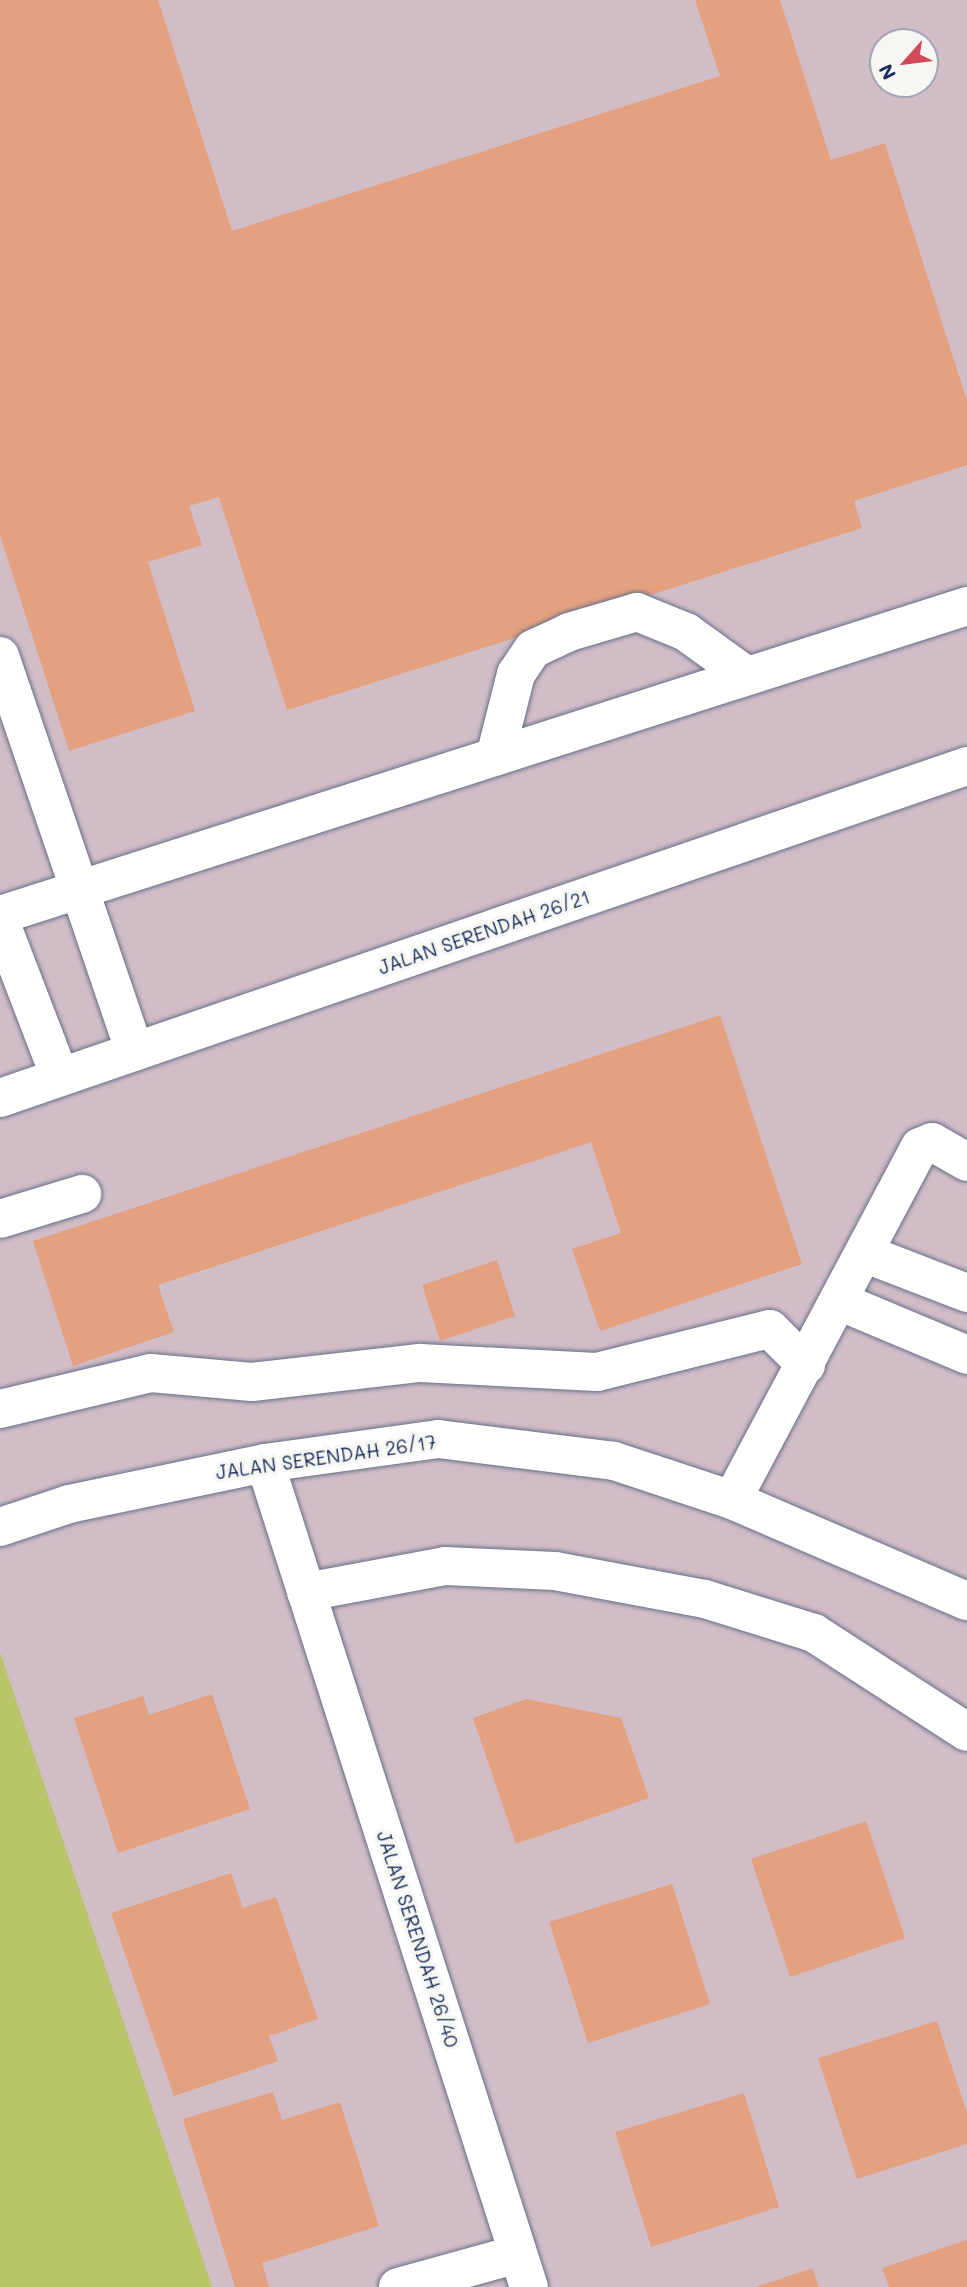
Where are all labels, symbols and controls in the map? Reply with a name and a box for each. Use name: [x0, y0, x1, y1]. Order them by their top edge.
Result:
north arrow: [869, 28, 939, 98]
text: N: [872, 60, 901, 84]
street label: JALAN SERENDAH 26/21: [375, 885, 593, 979]
street label: JALAN SERENDAH 26/17: [214, 1430, 438, 1484]
street label: JALAN SERENDAH 26/40: [372, 1828, 464, 2050]

